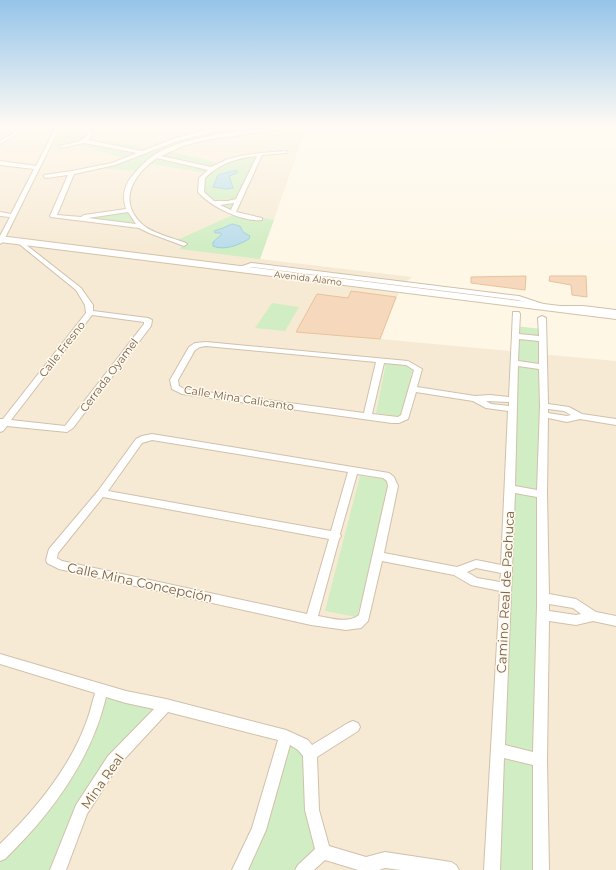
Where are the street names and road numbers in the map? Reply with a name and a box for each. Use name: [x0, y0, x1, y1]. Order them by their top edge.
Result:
street label: Avenida Álamo: [274, 268, 343, 288]
street label: Calle Fresno: [36, 318, 88, 380]
street label: Cerrada Oyamel: [77, 335, 141, 415]
street label: Calle Mina Calicanto: [183, 382, 295, 414]
street label: Camino Real de Pachuca: [493, 510, 517, 674]
street label: Calle Mina Concepción: [66, 559, 214, 605]
street label: Mina Real: [77, 750, 127, 812]

